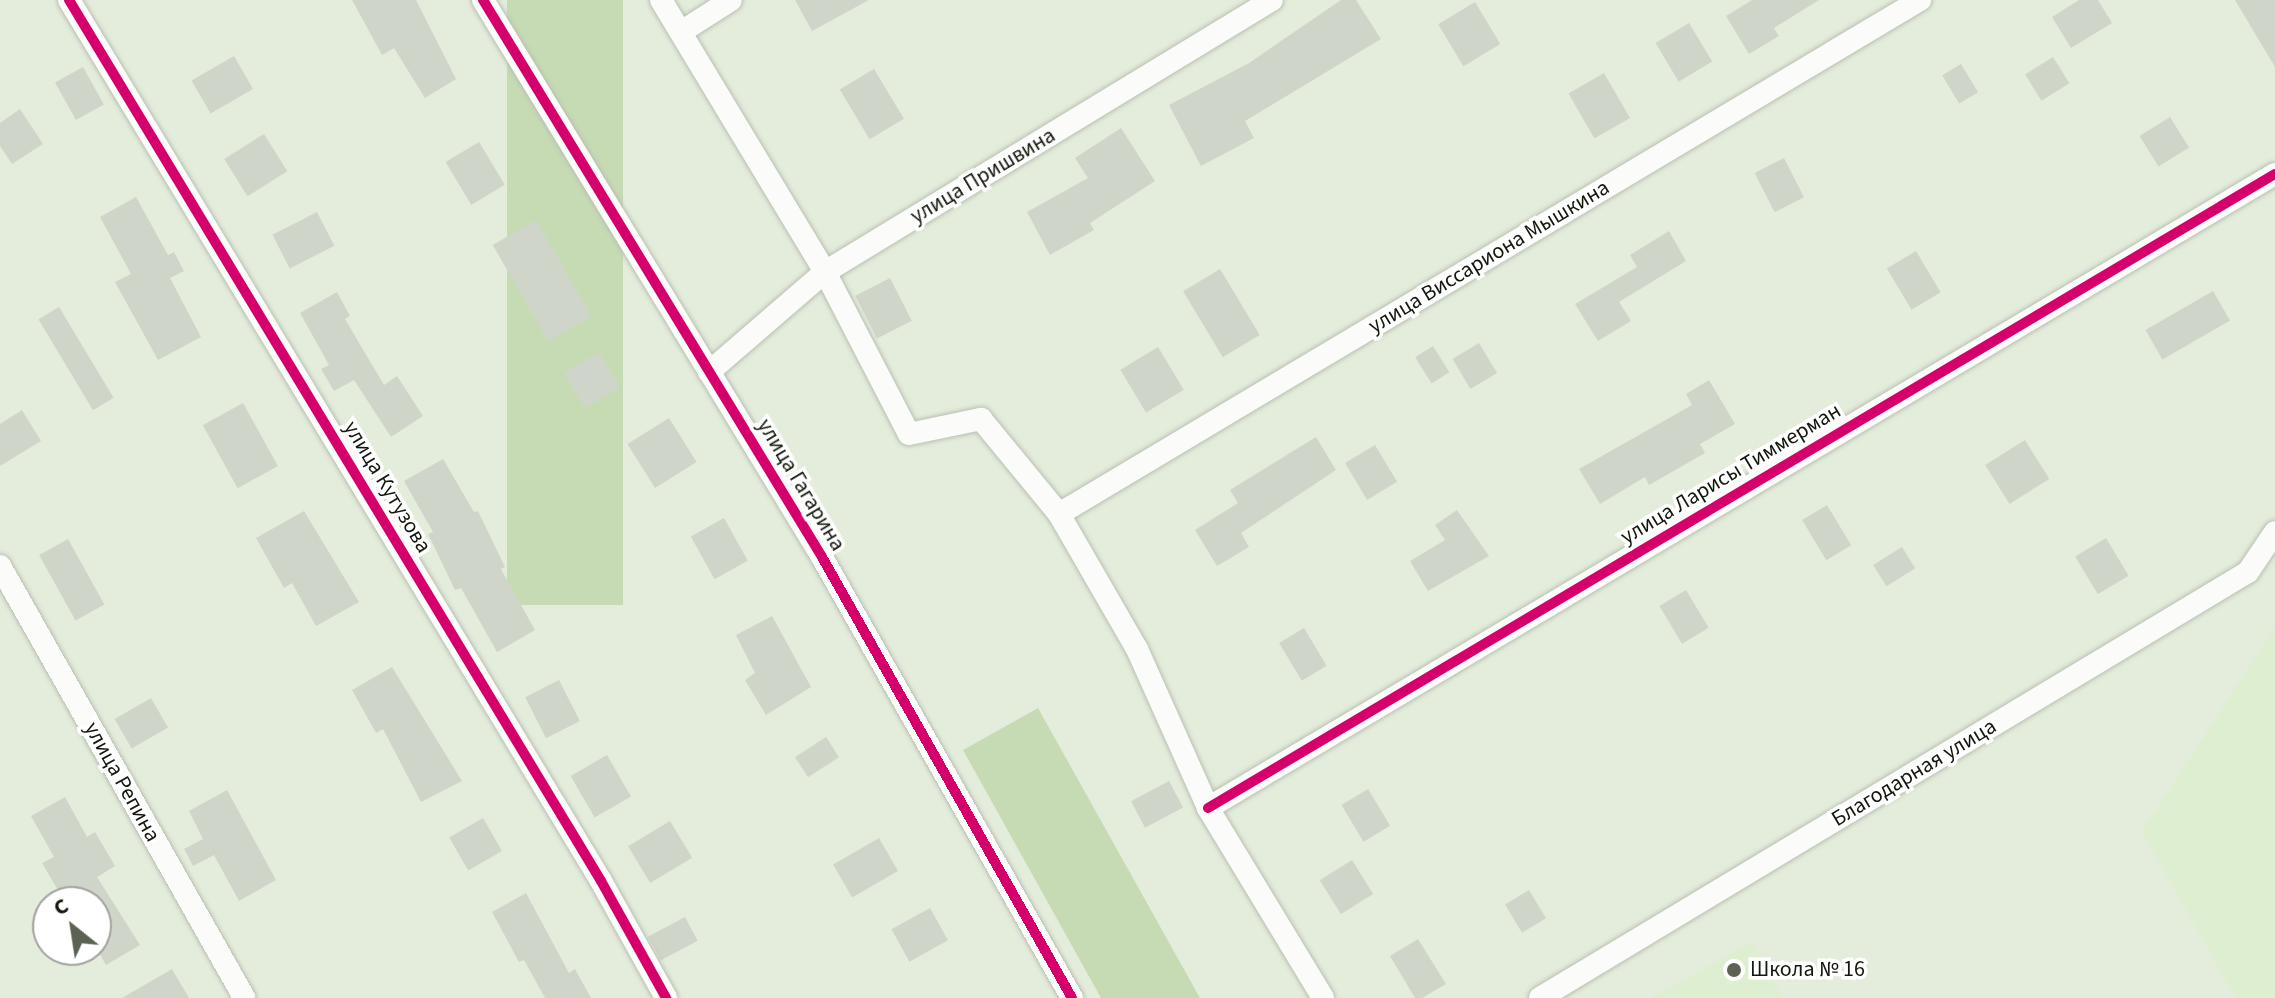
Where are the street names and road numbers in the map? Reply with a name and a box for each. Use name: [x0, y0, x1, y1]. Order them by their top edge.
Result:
street label: улица Пришвина: [906, 122, 1060, 230]
street label: улица Виссариона Мышкина: [1364, 175, 1614, 339]
street label: улица Ларисы Тиммерман: [1616, 398, 1846, 550]
street label: улица Гагарина: [751, 414, 851, 556]
street label: улица Кутузова: [337, 416, 437, 558]
street label: Благодарная улица: [1827, 713, 2001, 833]
street label: улица Репина: [78, 717, 166, 847]

